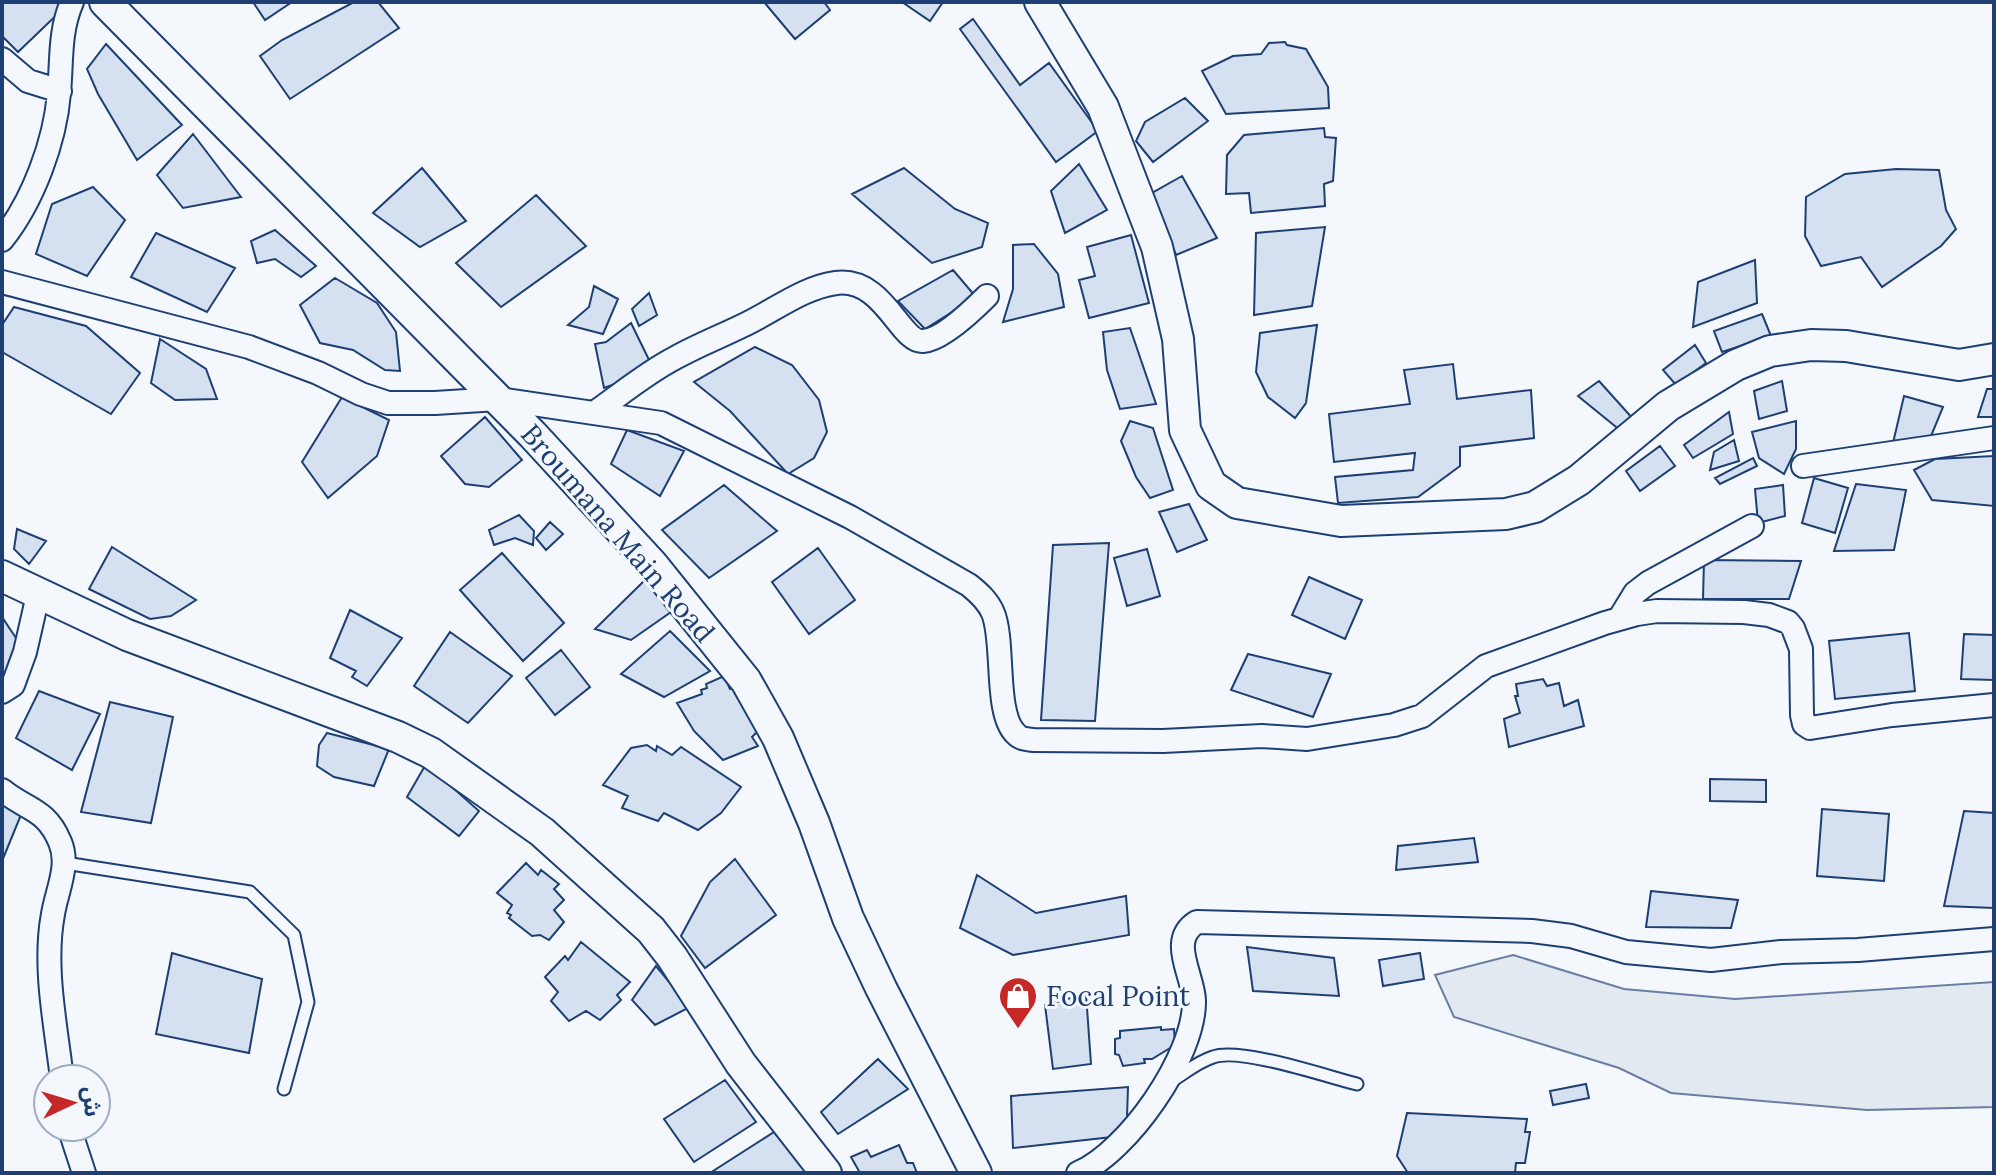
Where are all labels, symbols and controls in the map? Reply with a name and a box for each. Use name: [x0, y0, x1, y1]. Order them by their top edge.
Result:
street label: Broumana Main Road: [513, 416, 723, 650]
shop icon: Focal Point: [997, 975, 1039, 1030]
place label: Focal Point: [1046, 978, 1190, 1014]
north arrow: [32, 1063, 112, 1143]
text: ش: [77, 1086, 107, 1118]

